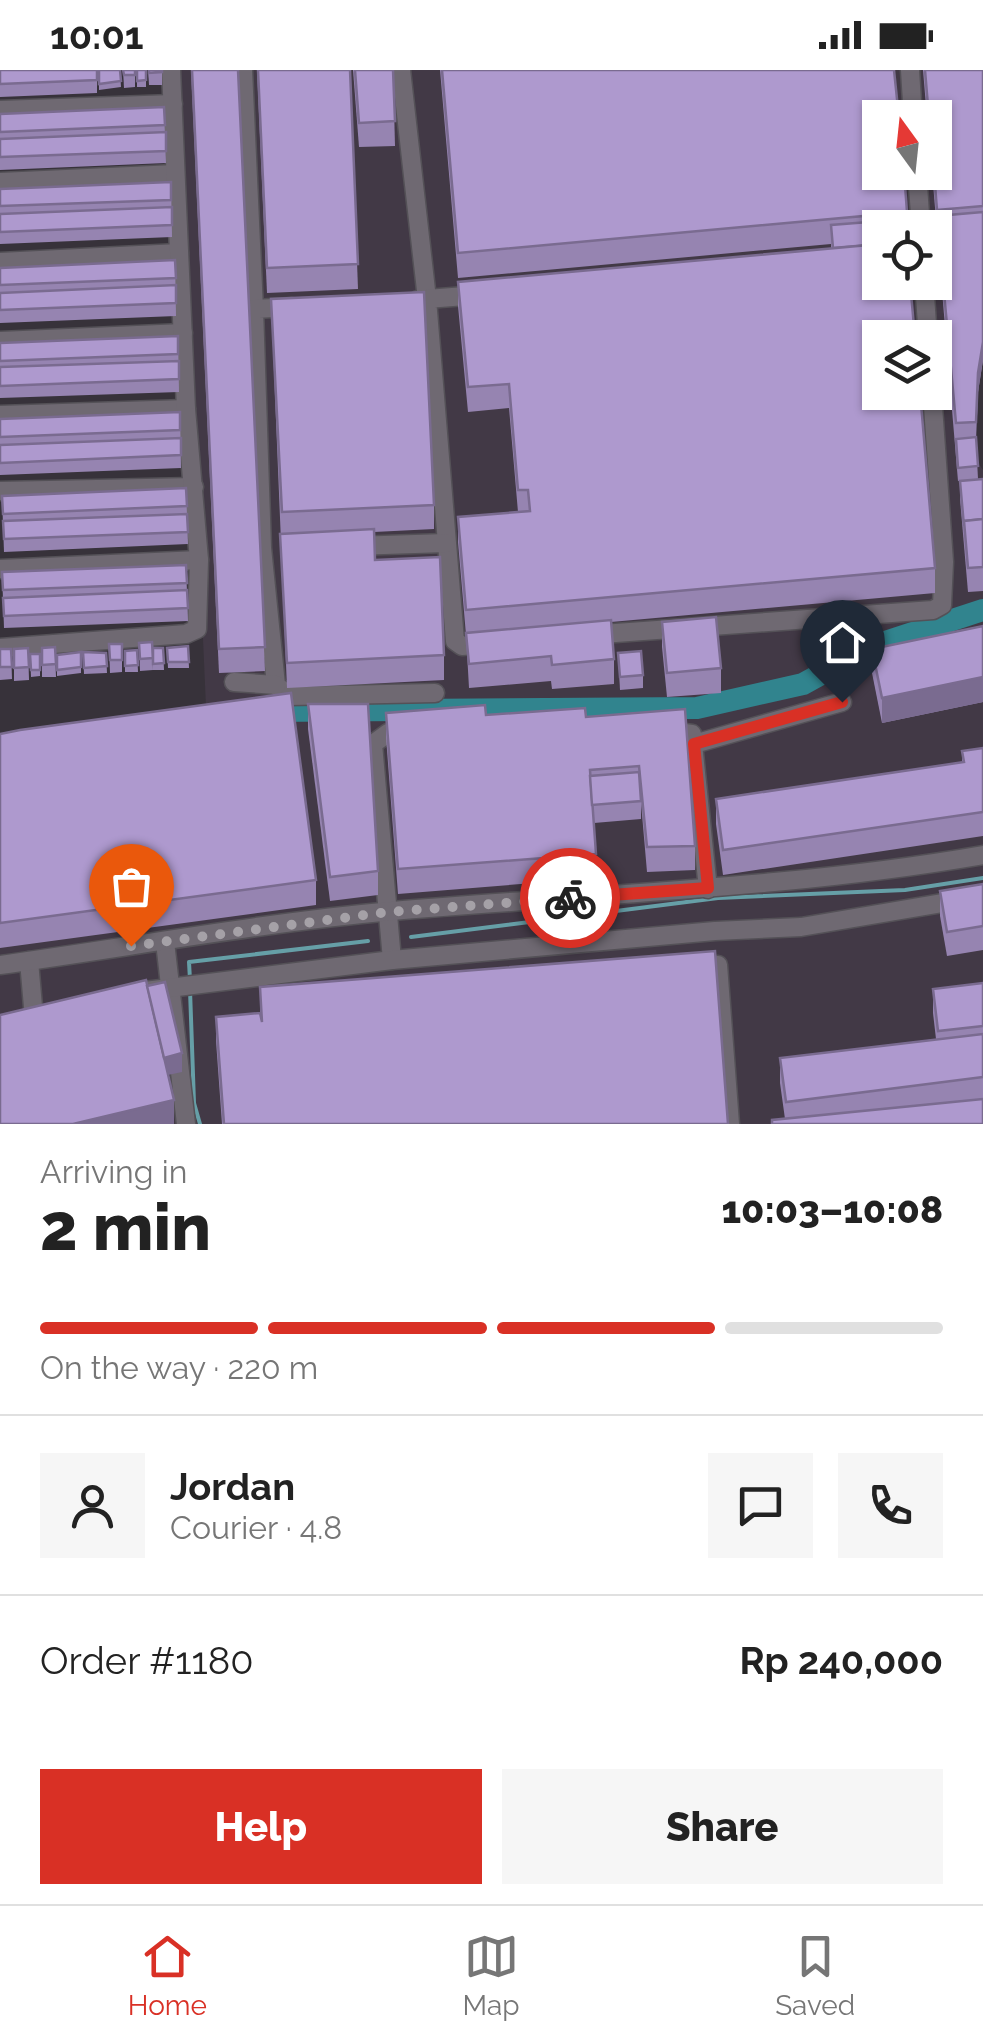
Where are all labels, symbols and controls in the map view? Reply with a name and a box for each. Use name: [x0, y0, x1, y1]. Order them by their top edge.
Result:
text: 10:01: [50, 13, 144, 58]
north arrow: [862, 100, 952, 190]
map controls: [862, 100, 952, 410]
button: locate: [862, 210, 952, 300]
button: layers: [862, 320, 952, 410]
pin: [800, 600, 885, 703]
icon: home: [815, 615, 870, 670]
pin: [89, 844, 174, 947]
courier: [520, 848, 620, 948]
icon: bag: [104, 859, 159, 914]
icon: bike: [543, 871, 598, 926]
text: Arriving in: [40, 1153, 187, 1190]
text: 10:03–10:08: [721, 1187, 943, 1232]
text: 2 min: [40, 1189, 211, 1265]
text: On the way · 220 m: [40, 1349, 318, 1386]
button: person: [40, 1453, 145, 1558]
button: chat: [708, 1453, 813, 1558]
button: phone: [838, 1453, 943, 1558]
text: Jordan: [170, 1464, 295, 1509]
text: Courier · 4.8: [170, 1509, 342, 1546]
text: Order #1180: [40, 1638, 253, 1683]
text: Rp 240,000: [739, 1638, 943, 1683]
button: Help: [40, 1769, 482, 1884]
button: Share: [502, 1769, 943, 1884]
tab: Home: [128, 1929, 207, 2022]
tab: Map: [463, 1929, 520, 2022]
tab: Saved: [775, 1929, 855, 2022]

